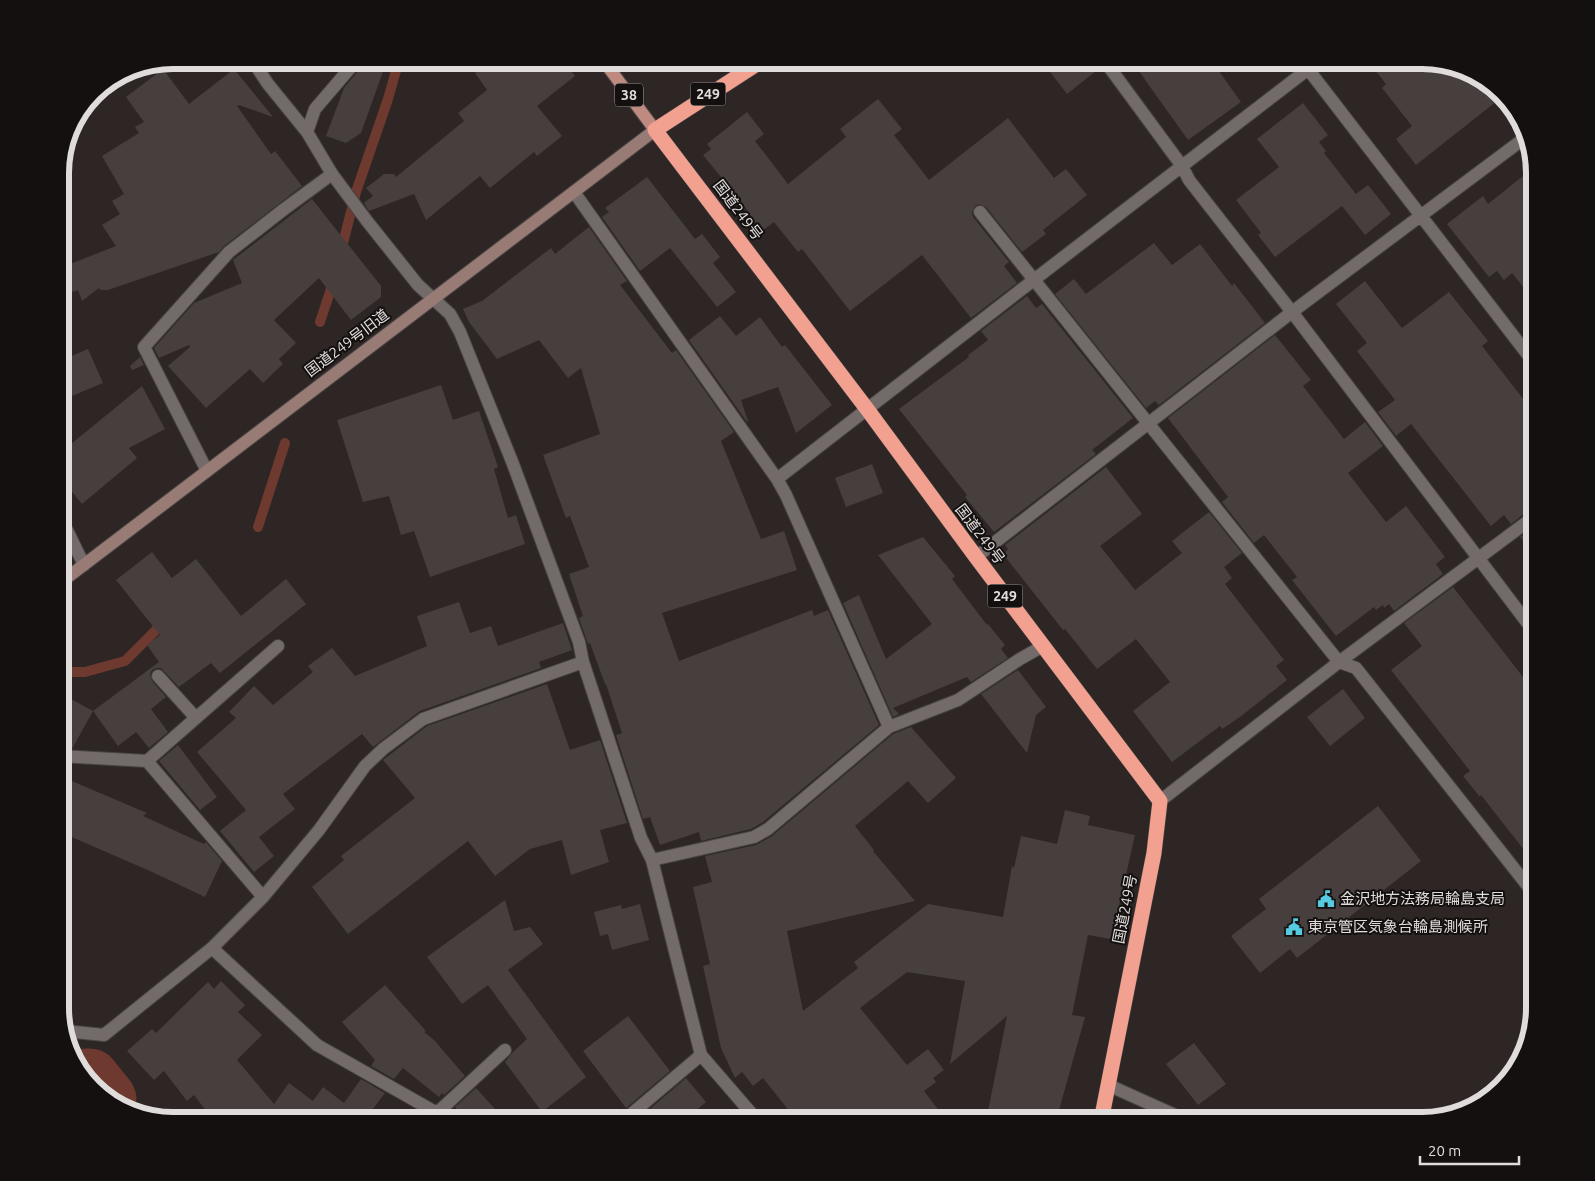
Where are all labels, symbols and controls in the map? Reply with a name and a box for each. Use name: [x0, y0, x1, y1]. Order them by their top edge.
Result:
road number: 249: [690, 82, 726, 106]
road number: 38: [615, 84, 643, 106]
street label: 国道249号: [710, 176, 766, 243]
street label: 国道249号旧道: [301, 306, 392, 380]
street label: 国道249号: [952, 500, 1008, 567]
road number: 249: [988, 584, 1022, 608]
street label: 国道249号: [1109, 873, 1140, 945]
public building icon: 金沢地方法務局輪島支局: [1316, 889, 1336, 909]
place label: 金沢地方法務局輪島支局: [1340, 890, 1505, 907]
public building icon: 東京管区気象台輪島測候所: [1284, 917, 1304, 937]
place label: 東京管区気象台輪島測候所: [1308, 918, 1488, 935]
scale bar: [1420, 1134, 1519, 1166]
text: 20 m: [1428, 1142, 1461, 1159]

